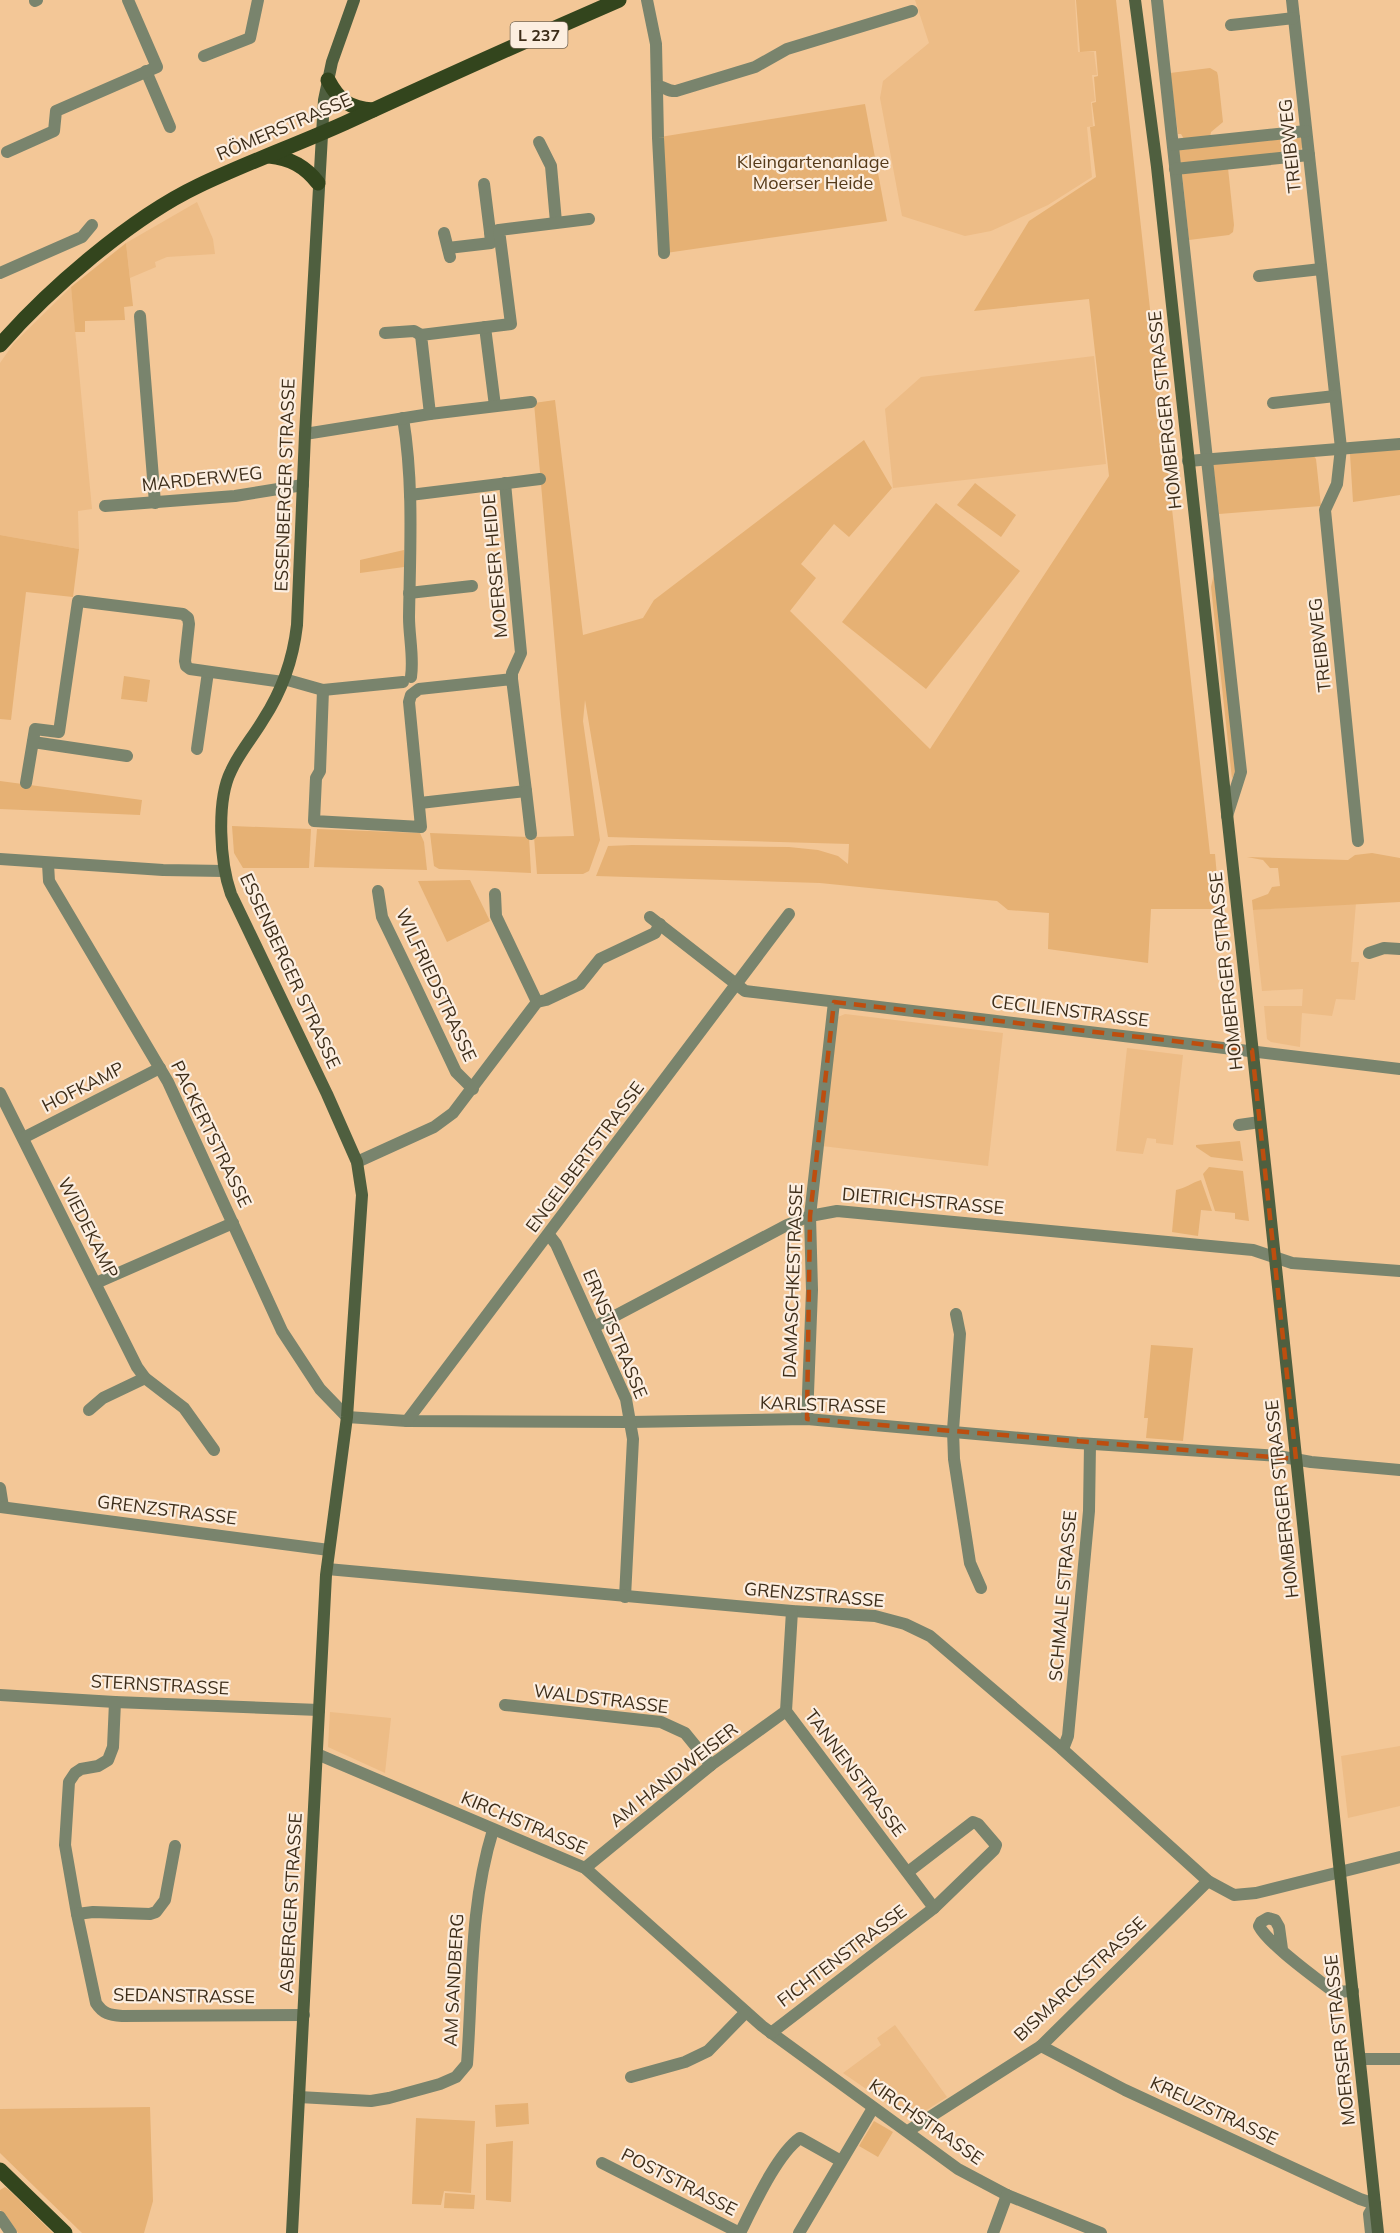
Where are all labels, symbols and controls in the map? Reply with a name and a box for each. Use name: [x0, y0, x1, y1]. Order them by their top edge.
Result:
road number: L 237: [510, 22, 568, 48]
street label: RÖMERSTRASSE: [213, 88, 355, 165]
street label: TREIBWEG: [1273, 98, 1306, 194]
park label: Kleingartenanlage Moerser Heide: [737, 150, 889, 194]
street label: HOMBERGER STRASSE: [1143, 310, 1186, 510]
street label: ESSENBERGER STRASSE: [269, 378, 300, 592]
street label: MARDERWEG: [141, 461, 263, 496]
street label: MOERSER HEIDE: [477, 493, 512, 639]
street label: TREIBWEG: [1303, 597, 1336, 693]
street label: ESSENBERGER STRASSE: [235, 869, 346, 1072]
street label: HOMBERGER STRASSE: [1204, 871, 1247, 1071]
street label: WILFRIEDSTRASSE: [391, 905, 482, 1065]
street label: CECILIENSTRASSE: [990, 989, 1150, 1032]
street label: HOFKAMP: [38, 1056, 128, 1117]
street label: PACKERTSTRASSE: [166, 1057, 257, 1211]
street label: ENGELBERTSTRASSE: [520, 1077, 649, 1237]
street label: WIEDEKAMP: [53, 1173, 124, 1282]
street label: DIETRICHSTRASSE: [841, 1182, 1005, 1219]
street label: DAMASCHKESTRASSE: [778, 1183, 807, 1378]
street label: ERNSTSTRASSE: [578, 1266, 653, 1402]
street label: KARLSTRASSE: [760, 1391, 887, 1418]
street label: HOMBERGER STRASSE: [1260, 1399, 1303, 1599]
street label: GRENZSTRASSE: [96, 1490, 238, 1529]
street label: SCHMALE STRASSE: [1044, 1510, 1081, 1682]
street label: GRENZSTRASSE: [743, 1577, 885, 1612]
street label: STERNSTRASSE: [90, 1669, 230, 1700]
street label: WALDSTRASSE: [532, 1679, 670, 1718]
street label: TANNENSTRASSE: [800, 1704, 911, 1841]
street label: AM HANDWEISER: [605, 1717, 742, 1832]
street label: KIRCHSTRASSE: [458, 1786, 591, 1859]
street label: ASBERGER STRASSE: [274, 1812, 307, 1994]
street label: FICHTENSTRASSE: [772, 1899, 911, 2012]
street label: BISMARCKSTRASSE: [1009, 1911, 1151, 2046]
street label: AM SANDBERG: [439, 1913, 468, 2047]
street label: MOERSER STRASSE: [1319, 1954, 1360, 2127]
street label: SEDANSTRASSE: [113, 1983, 255, 2008]
street label: KREUZSTRASSE: [1147, 2071, 1282, 2150]
street label: KIRCHSTRASSE: [865, 2074, 988, 2170]
street label: POSTSTRASSE: [617, 2142, 741, 2221]

